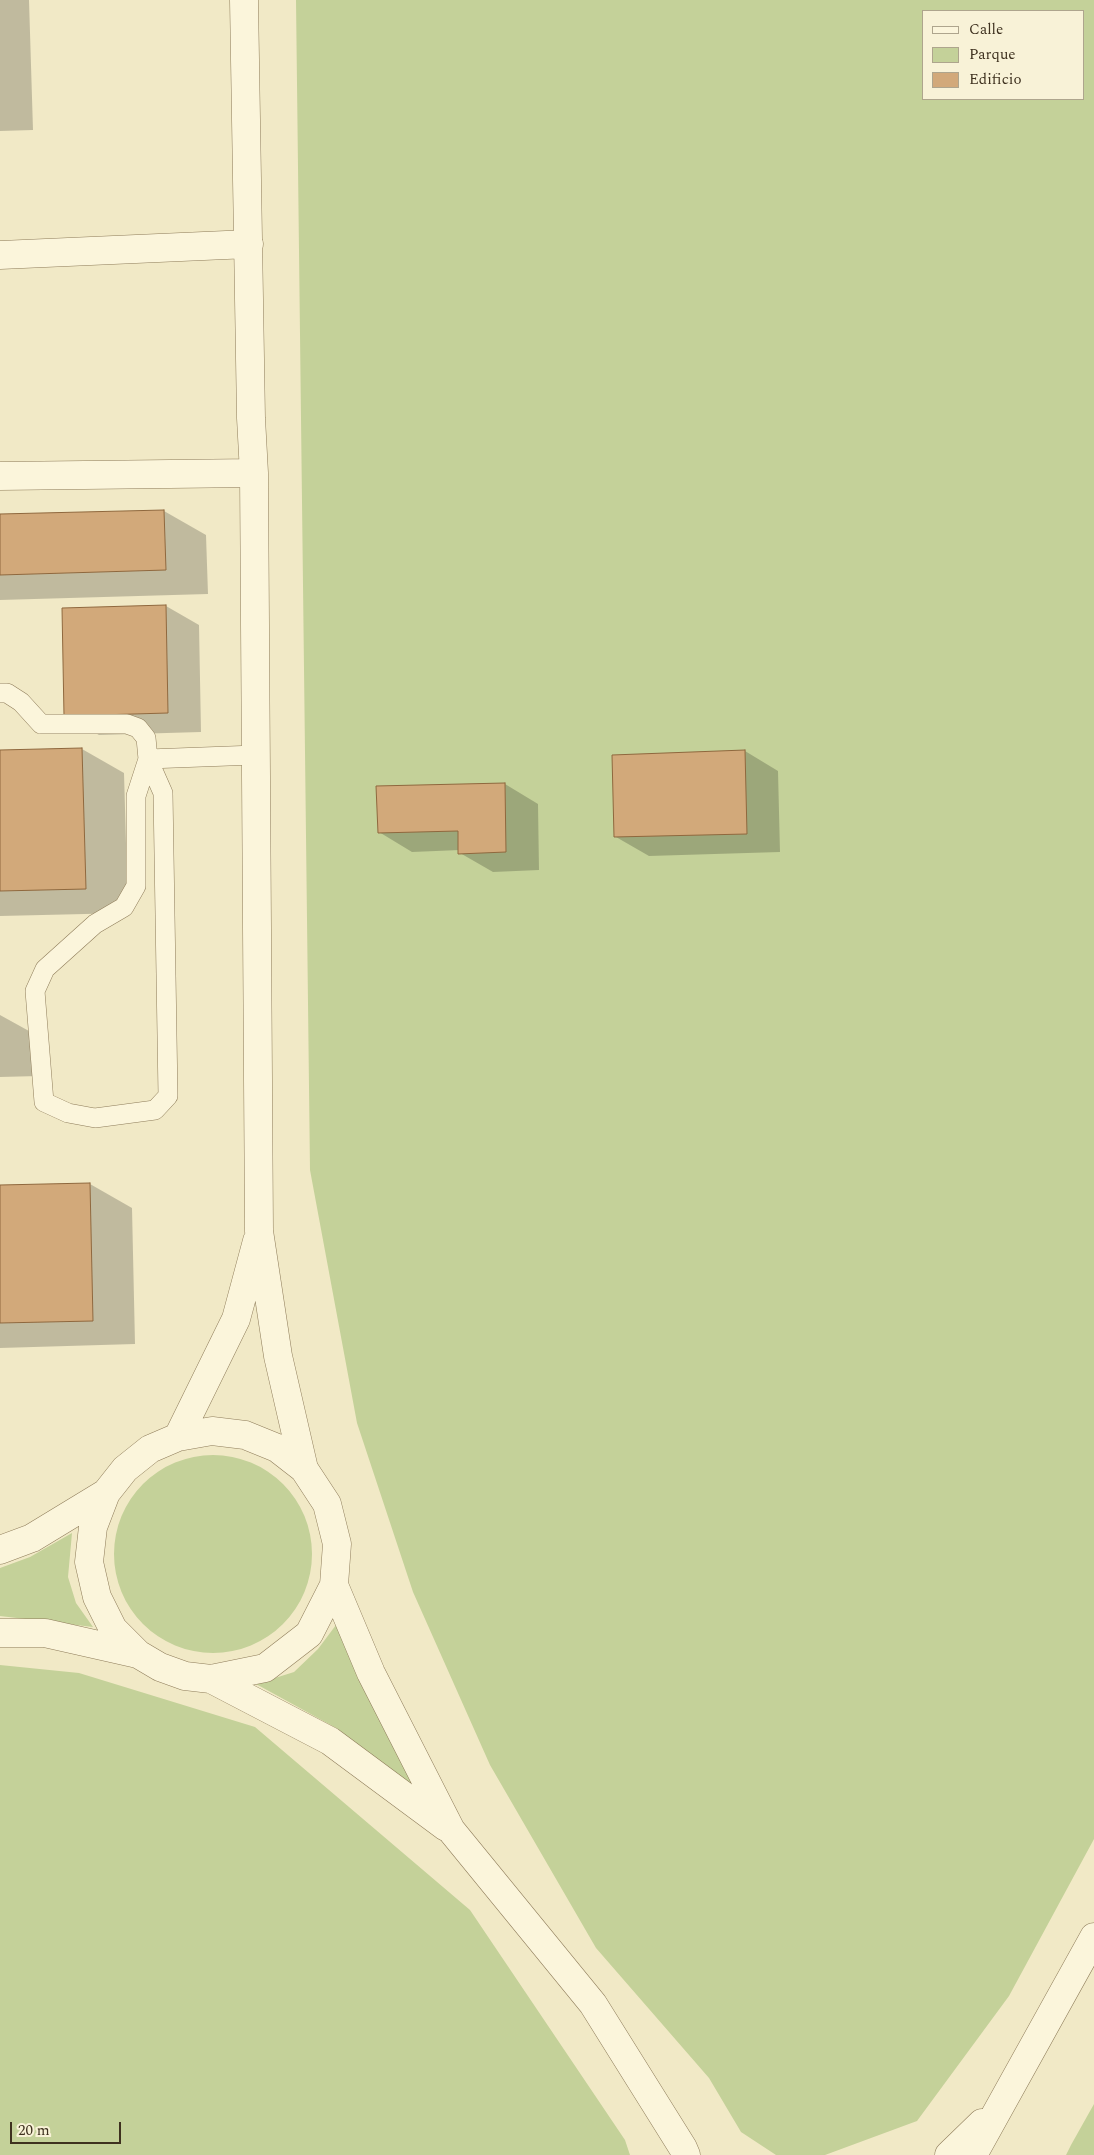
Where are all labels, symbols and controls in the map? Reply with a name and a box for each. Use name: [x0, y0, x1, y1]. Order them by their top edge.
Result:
legend: [922, 10, 1084, 100]
text: Calle: [969, 18, 1003, 41]
text: Parque: [969, 43, 1016, 66]
text: Edificio: [969, 68, 1022, 91]
scale bar: [12, 2112, 124, 2144]
text: 20 m: [18, 2119, 50, 2142]

